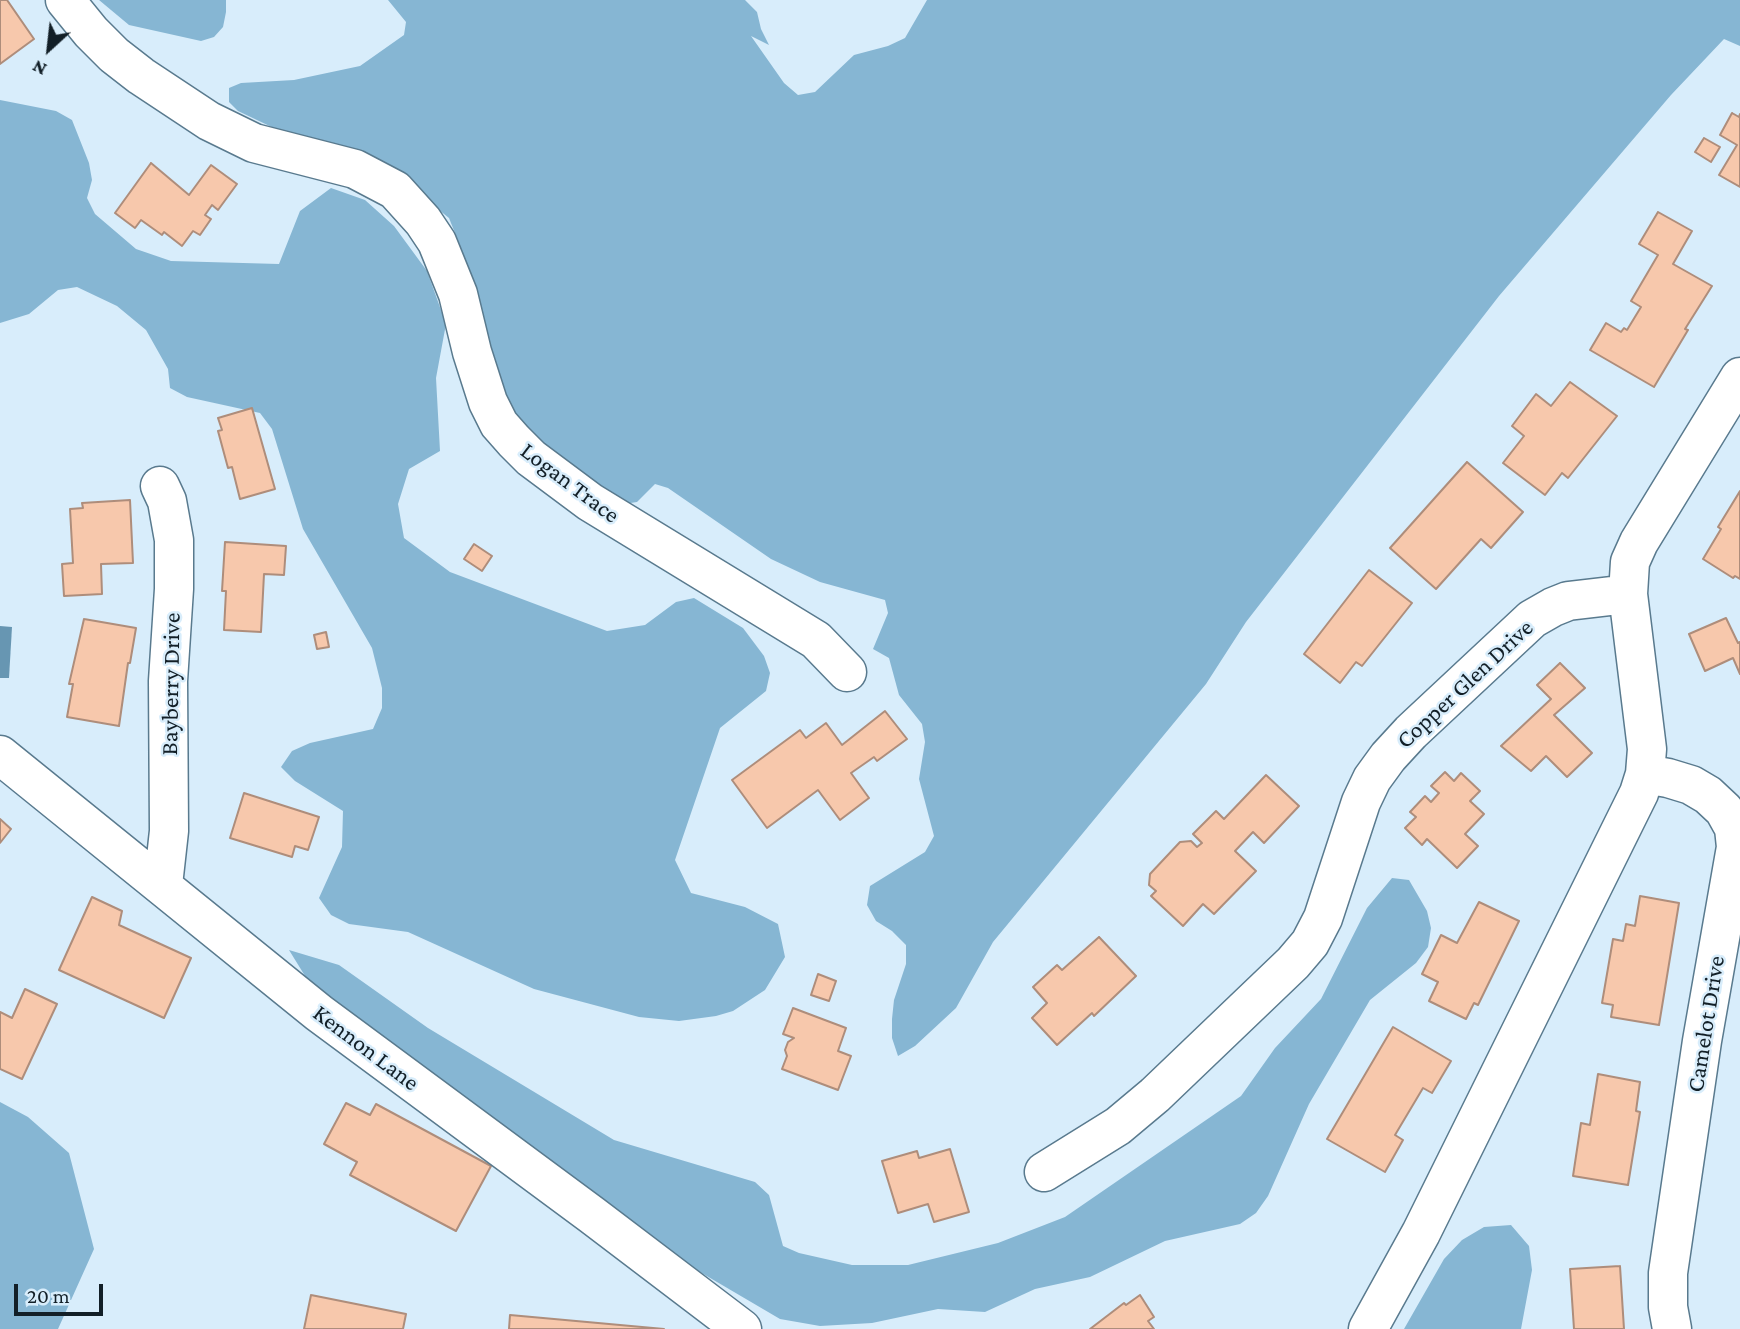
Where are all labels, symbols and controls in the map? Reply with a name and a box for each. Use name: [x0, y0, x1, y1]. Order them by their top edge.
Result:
north arrow: [14, 14, 84, 84]
text: N: [29, 56, 50, 80]
street label: Logan Trace: [515, 436, 625, 530]
street label: Bayberry Drive: [155, 612, 187, 756]
street label: Copper Glen Drive: [1391, 613, 1539, 755]
street label: Camelot Drive: [1681, 954, 1731, 1094]
street label: Kennon Lane: [307, 999, 425, 1097]
scale bar: [18, 1270, 107, 1314]
text: 20 m: [27, 1284, 70, 1308]

